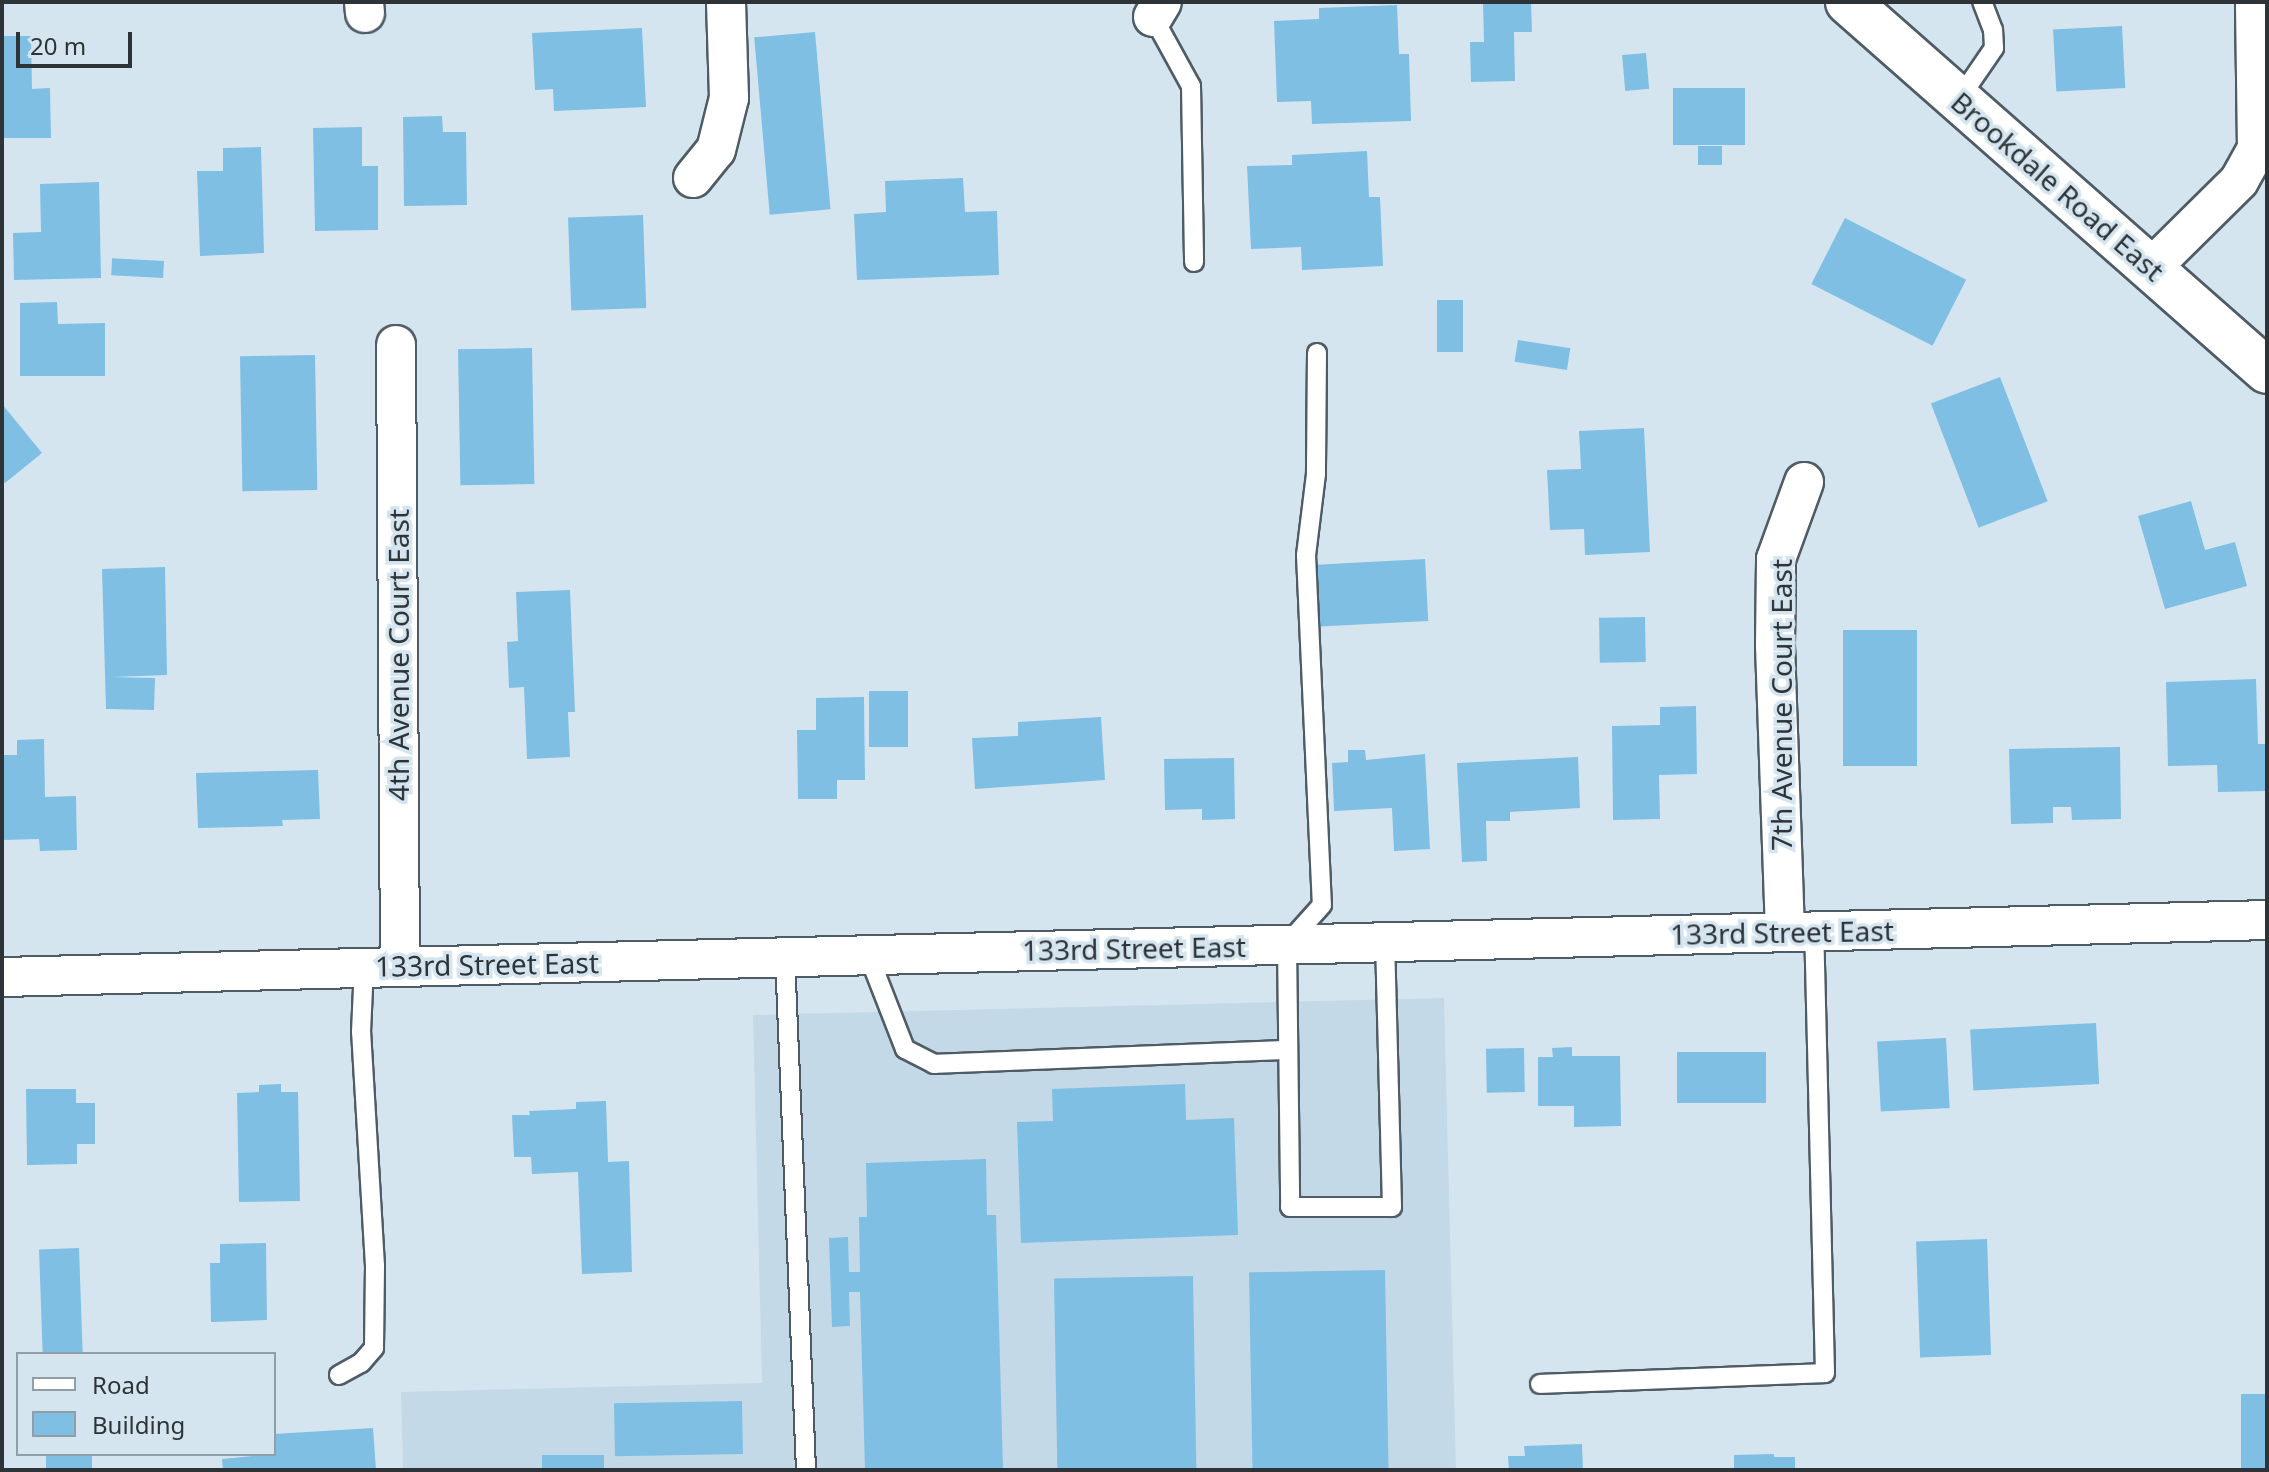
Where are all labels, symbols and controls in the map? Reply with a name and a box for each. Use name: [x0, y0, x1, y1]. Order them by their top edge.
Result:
scale bar: [20, 16, 136, 66]
text: 20 m: [30, 29, 86, 62]
street label: Brookdale Road East: [1945, 85, 2171, 287]
street label: 4th Avenue Court East: [381, 509, 415, 801]
street label: 7th Avenue Court East: [1764, 559, 1798, 851]
street label: 133rd Street East: [1670, 913, 1894, 951]
street label: 133rd Street East: [1022, 929, 1246, 967]
street label: 133rd Street East: [375, 945, 599, 983]
legend: [16, 1352, 276, 1456]
text: Road: [92, 1368, 150, 1401]
text: Building: [92, 1408, 185, 1441]

